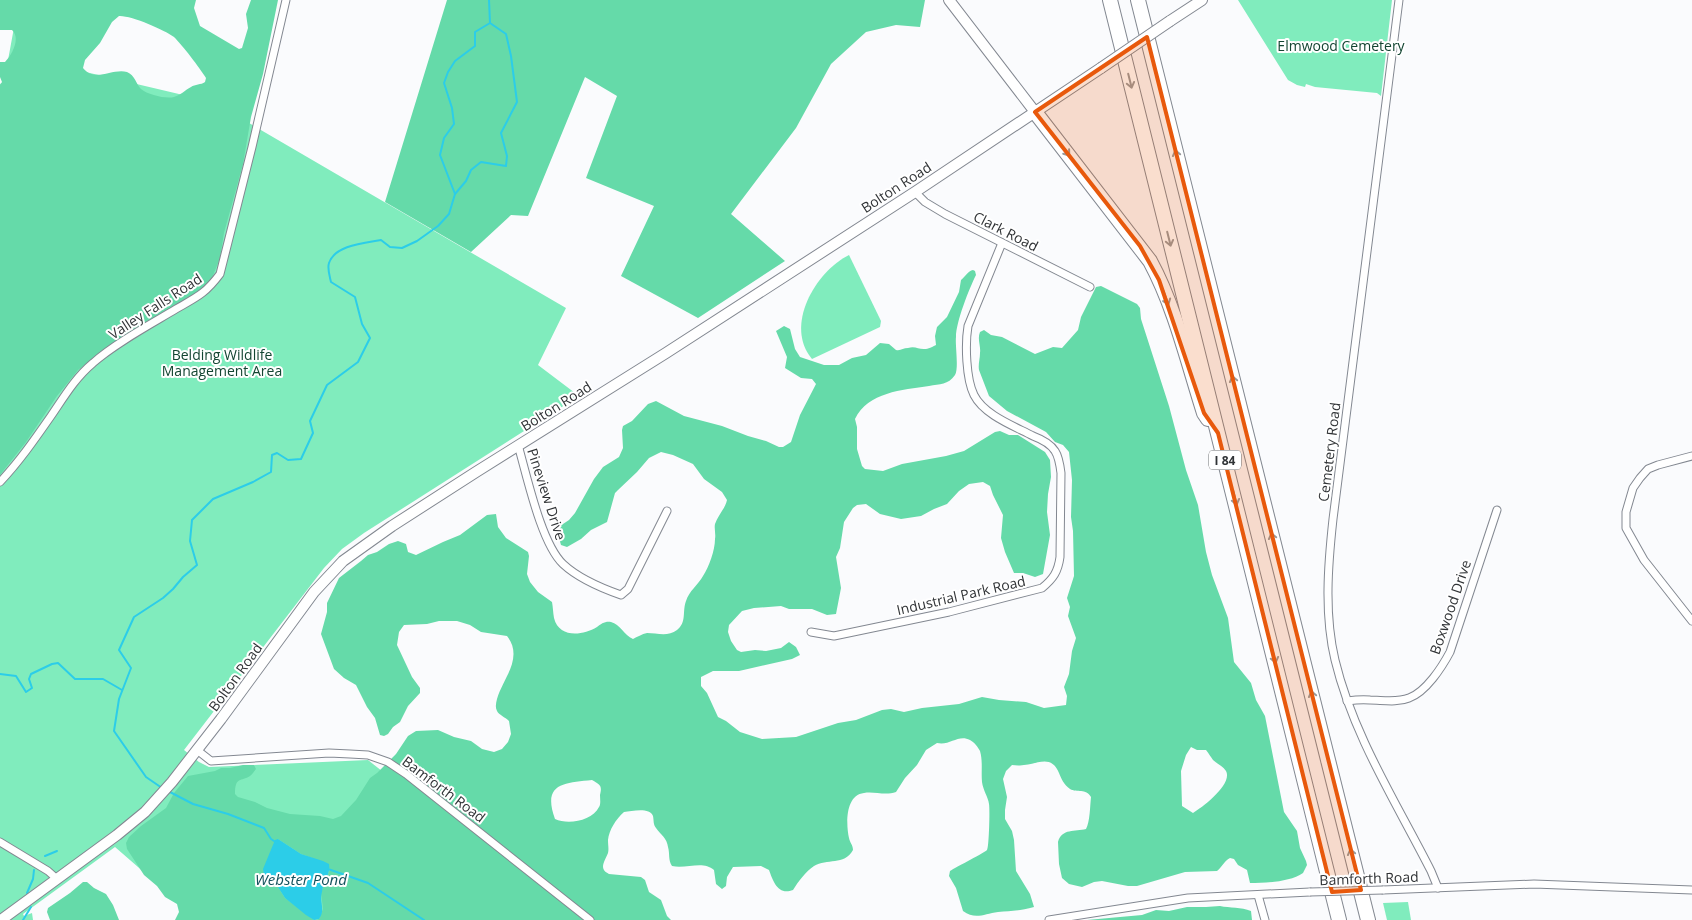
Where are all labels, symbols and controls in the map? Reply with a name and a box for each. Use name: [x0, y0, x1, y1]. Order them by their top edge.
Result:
park label: Elmwood Cemetery: [1277, 36, 1406, 55]
one-way arrow: [1126, 73, 1135, 89]
one-way arrow: [1059, 143, 1070, 156]
one-way arrow: [1172, 149, 1181, 165]
street label: Bolton Road: [857, 157, 935, 217]
street label: Clark Road: [970, 207, 1042, 255]
one-way arrow: [1165, 230, 1175, 246]
street label: Valley Falls Road: [105, 269, 205, 343]
one-way arrow: [1162, 290, 1171, 305]
park label: Belding Wildlife Management Area: [162, 345, 282, 380]
one-way arrow: [1229, 375, 1238, 391]
street label: Bolton Road: [517, 377, 595, 435]
street label: Cemetery Road: [1313, 401, 1345, 503]
street label: Pineview Drive: [523, 446, 571, 543]
road number: I 84: [1209, 450, 1241, 470]
one-way arrow: [1230, 490, 1240, 506]
one-way arrow: [1268, 533, 1277, 549]
street label: Boxwood Drive: [1425, 557, 1475, 657]
street label: Industrial Park Road: [895, 571, 1027, 619]
street label: Bolton Road: [204, 639, 266, 715]
one-way arrow: [1270, 648, 1279, 664]
one-way arrow: [1308, 691, 1317, 707]
street label: Bamforth Road: [399, 752, 489, 826]
one-way arrow: [1347, 848, 1356, 864]
street label: Bamforth Road: [1319, 867, 1419, 889]
water label: Webster Pond: [255, 869, 347, 889]

